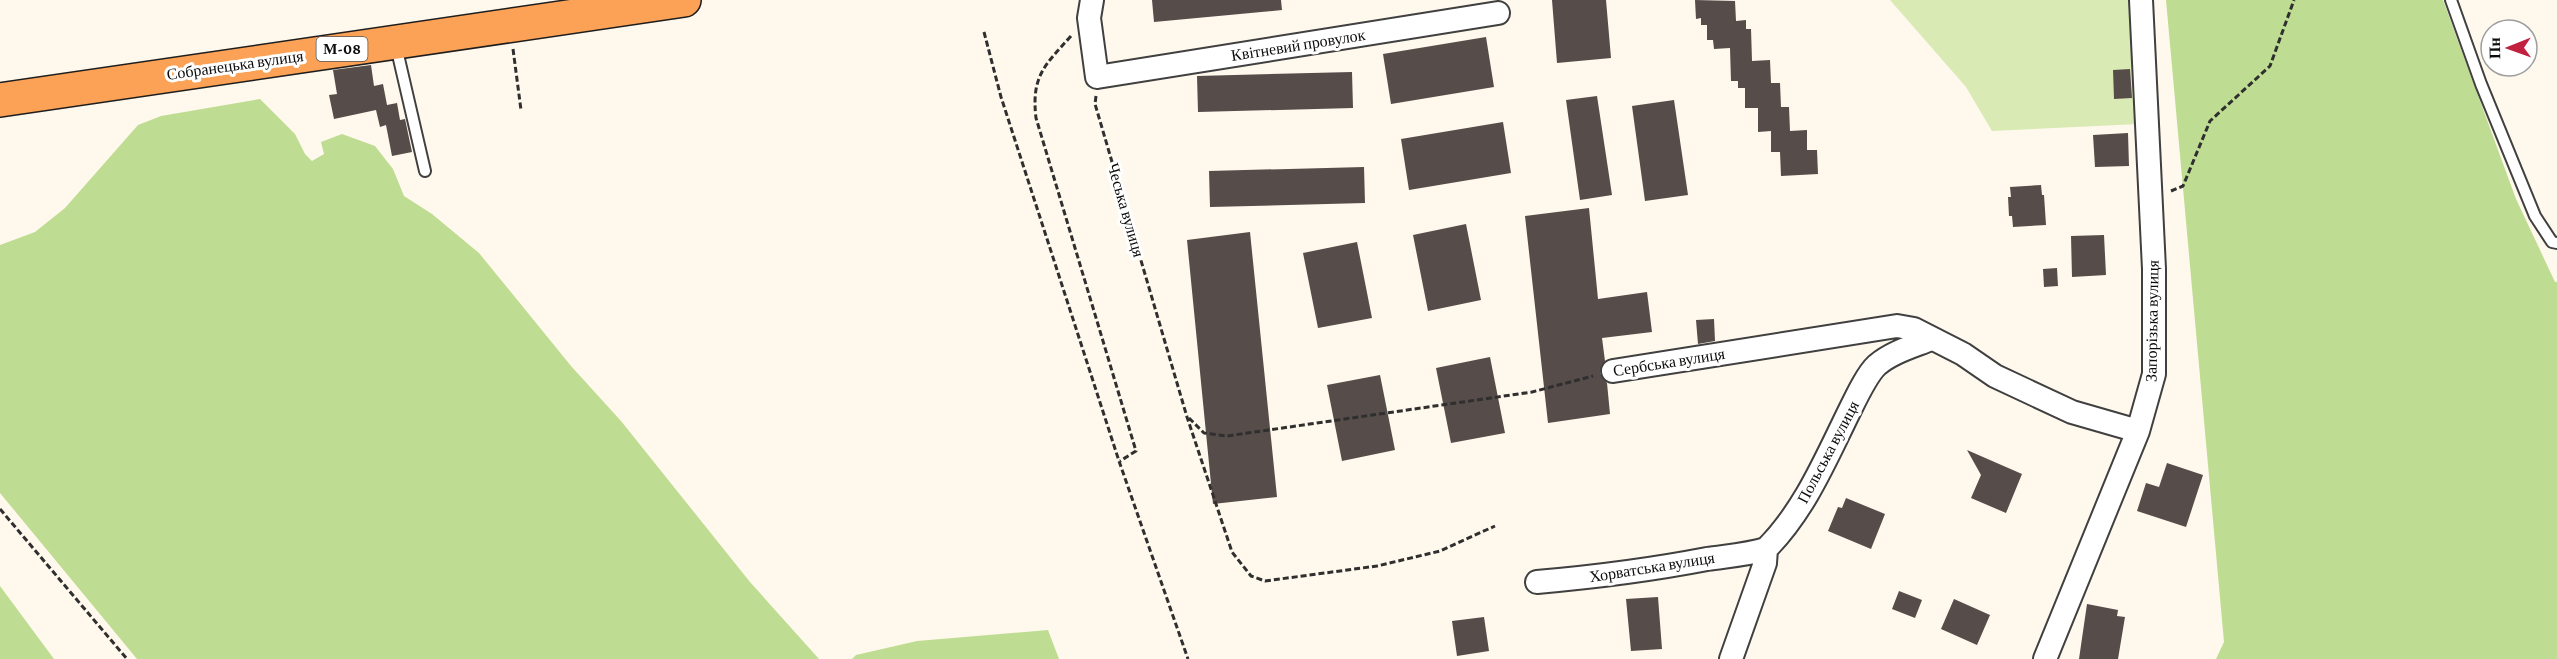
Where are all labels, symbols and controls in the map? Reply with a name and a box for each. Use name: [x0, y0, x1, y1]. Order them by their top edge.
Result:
north arrow: [2479, 18, 2539, 78]
street label: Квітневий провулок: [1230, 26, 1367, 65]
road number: М-08: [316, 37, 368, 61]
text: Пн: [2486, 37, 2503, 59]
street label: Собранецька вулиця: [166, 47, 305, 84]
street label: Чеська вулиця: [1104, 161, 1148, 260]
street label: Запорізька вулиця: [2142, 259, 2163, 382]
street label: Сербська вулиця: [1612, 345, 1727, 380]
street label: Польська вулиця: [1794, 397, 1863, 507]
street label: Хорватська вулиця: [1588, 549, 1717, 586]

